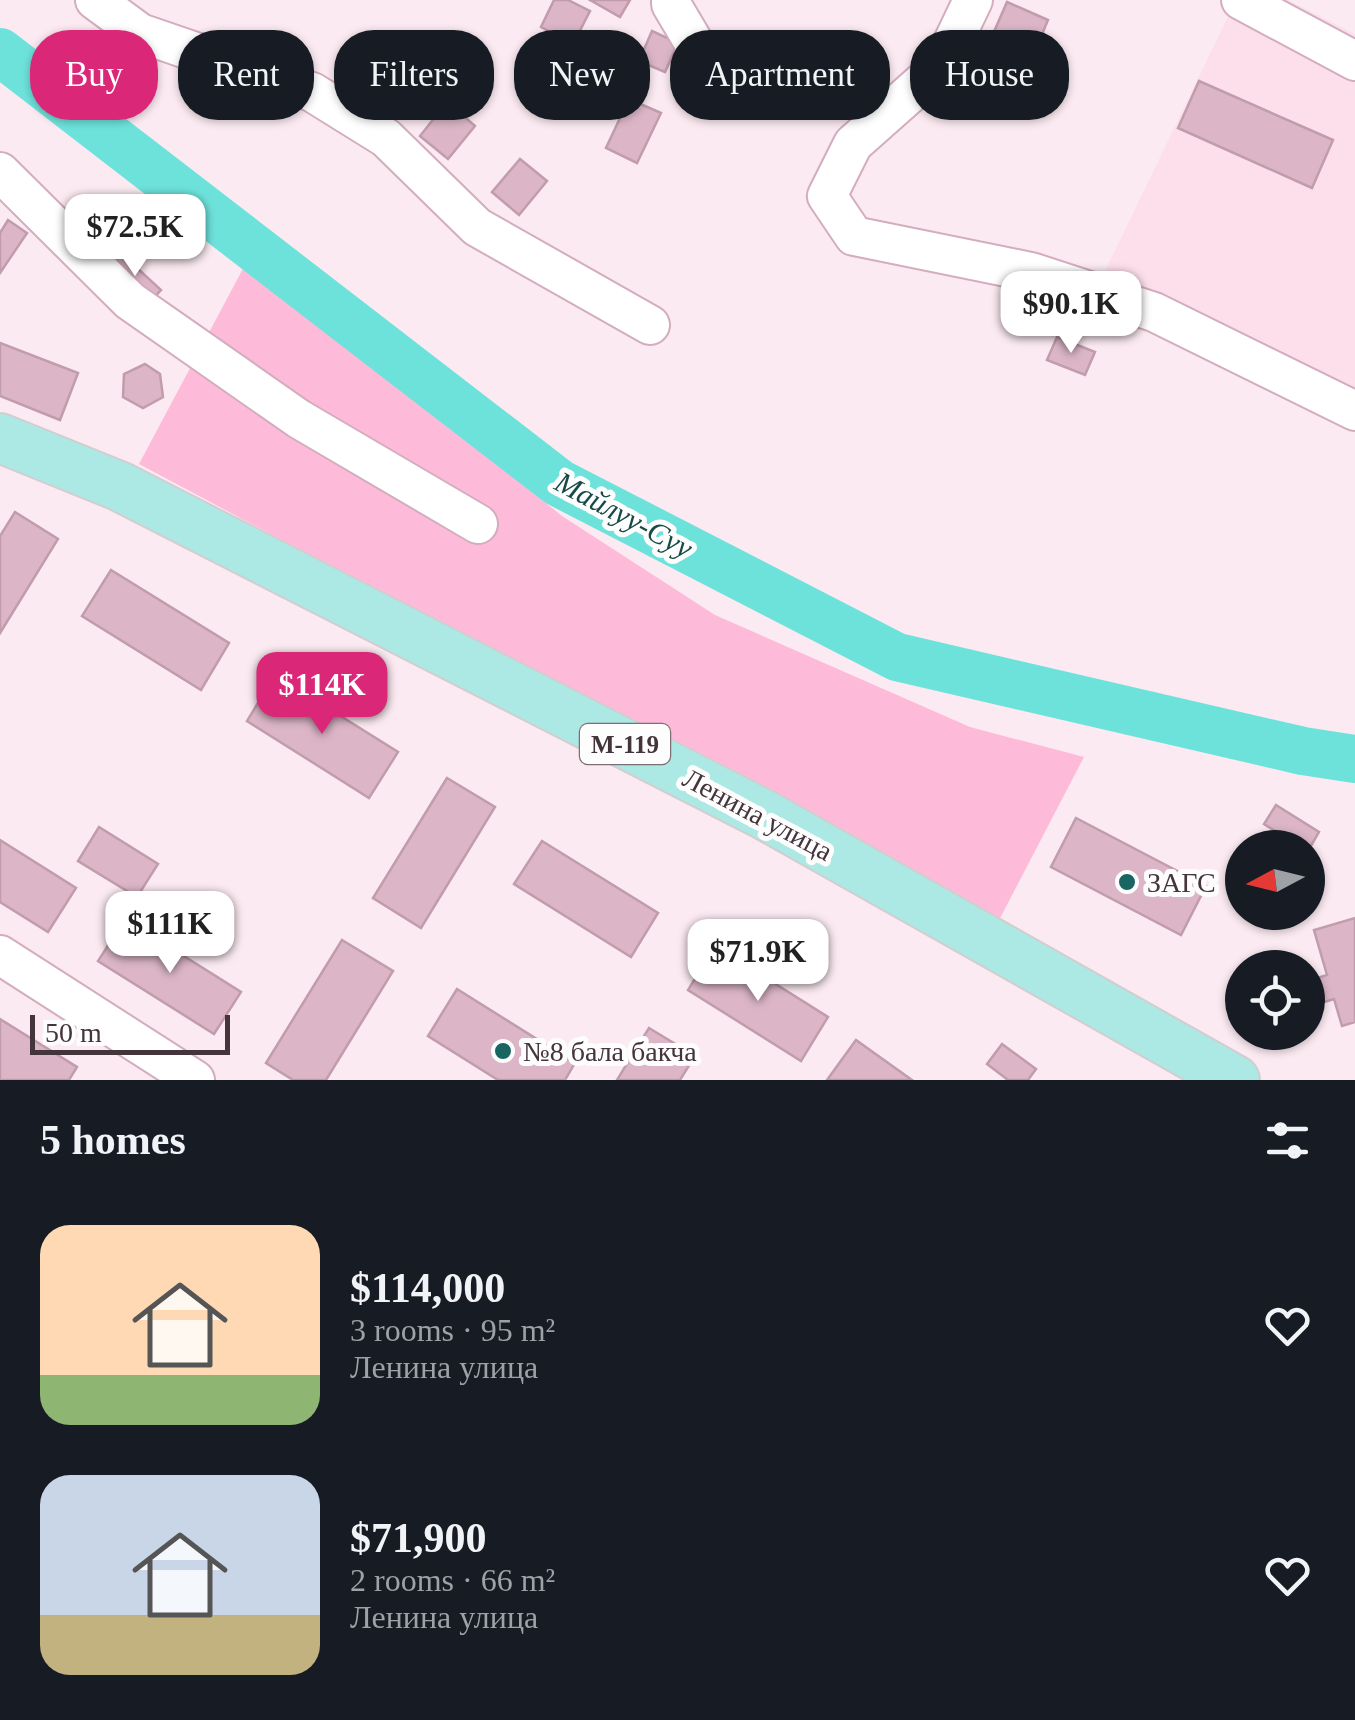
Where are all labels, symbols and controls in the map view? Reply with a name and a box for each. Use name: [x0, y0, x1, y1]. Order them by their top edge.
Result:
chip: Buy: [30, 30, 158, 120]
chip: Rent: [178, 30, 314, 120]
chip: Filters: [334, 30, 494, 120]
chip: New: [514, 30, 650, 120]
chip: Apartment: [670, 30, 890, 120]
chip: House: [910, 30, 1069, 120]
pin: $72.5K: [54, 194, 216, 279]
text: $72.5K: [87, 208, 183, 244]
pin: $90.1K: [990, 271, 1152, 356]
text: $90.1K: [1023, 285, 1119, 321]
water label: Майлуу-Суу: [549, 464, 699, 565]
pin: $114K: [252, 652, 392, 737]
text: $114K: [278, 666, 366, 702]
road number: М-119: [580, 724, 670, 764]
street label: Ленина улица: [678, 762, 838, 867]
north arrow: [1225, 830, 1325, 930]
map controls: [1225, 830, 1325, 1050]
place label: ЗАГС: [1147, 867, 1216, 898]
marker: ЗАГС: [1116, 871, 1138, 893]
pin: $111K: [100, 891, 240, 976]
text: $111K: [127, 905, 213, 941]
pin: $71.9K: [677, 919, 839, 1004]
text: $71.9K: [710, 933, 806, 969]
button: locate: [1225, 950, 1325, 1050]
scale bar: [30, 1010, 230, 1054]
text: 50 m: [45, 1017, 102, 1048]
place label: №8 бала бакча: [523, 1036, 697, 1067]
marker: №8 бала бакча: [492, 1040, 514, 1062]
icon: filters: [1260, 1113, 1315, 1168]
text: 5 homes: [40, 1117, 186, 1163]
icon: home: [120, 1265, 240, 1385]
text: $114,000: [350, 1265, 505, 1311]
icon: heart: [1260, 1298, 1315, 1353]
text: 3 rooms · 95 m²: [350, 1312, 555, 1348]
text: Ленина улица: [350, 1349, 538, 1385]
icon: home: [120, 1515, 240, 1635]
text: $71,900: [350, 1515, 487, 1561]
icon: heart: [1260, 1548, 1315, 1603]
text: 2 rooms · 66 m²: [350, 1562, 555, 1598]
text: Ленина улица: [350, 1599, 538, 1635]

